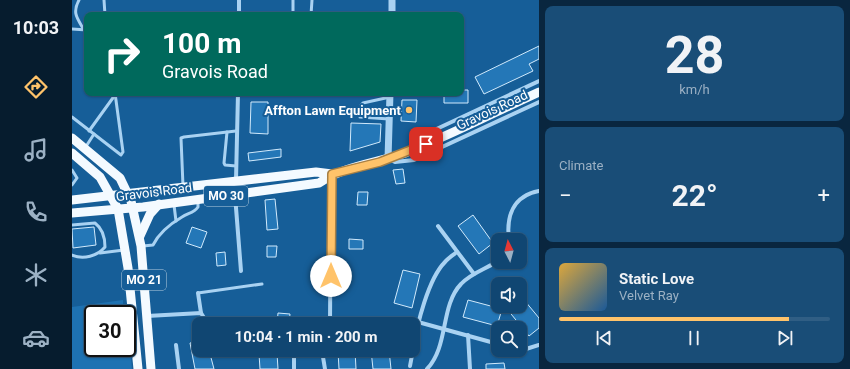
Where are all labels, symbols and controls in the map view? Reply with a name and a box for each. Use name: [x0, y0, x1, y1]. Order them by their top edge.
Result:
text: 10:03: [13, 17, 59, 38]
text: 28: [665, 25, 724, 86]
text: 100 m: [162, 27, 241, 60]
icon: right: [96, 28, 148, 80]
text: Gravois Road: [162, 61, 268, 82]
icon: directions: [22, 73, 50, 101]
text: km/h: [679, 82, 710, 97]
street label: Gravois Road: [454, 87, 530, 133]
place label: Affton Lawn Equipment: [264, 103, 402, 118]
marker: Affton Lawn Equipment: [404, 105, 414, 115]
pin: [409, 127, 443, 161]
icon: arrive: [415, 133, 437, 155]
icon: music: [22, 136, 50, 164]
text: Climate: [559, 158, 603, 173]
text: 22°: [671, 178, 718, 213]
street label: Gravois Road: [115, 180, 193, 204]
text: −: [559, 183, 572, 208]
text: +: [818, 183, 830, 208]
road number: MO 30: [204, 186, 248, 206]
icon: phone: [22, 198, 50, 226]
north arrow: [491, 233, 527, 269]
map controls: [491, 233, 527, 357]
position arrow: [310, 255, 352, 297]
icon: climate: [22, 261, 50, 289]
road number: MO 21: [122, 270, 166, 290]
text: Static Love: [619, 270, 694, 288]
button: sound: [491, 277, 527, 313]
text: Velvet Ray: [619, 288, 679, 303]
speed limit sign: 30: [84, 305, 136, 357]
button: search: [491, 321, 527, 357]
icon: car: [22, 324, 50, 352]
icon: previous: [593, 327, 615, 349]
icon: pause: [683, 327, 705, 349]
icon: next: [774, 327, 796, 349]
text: 10:04 · 1 min · 200 m: [235, 328, 377, 346]

